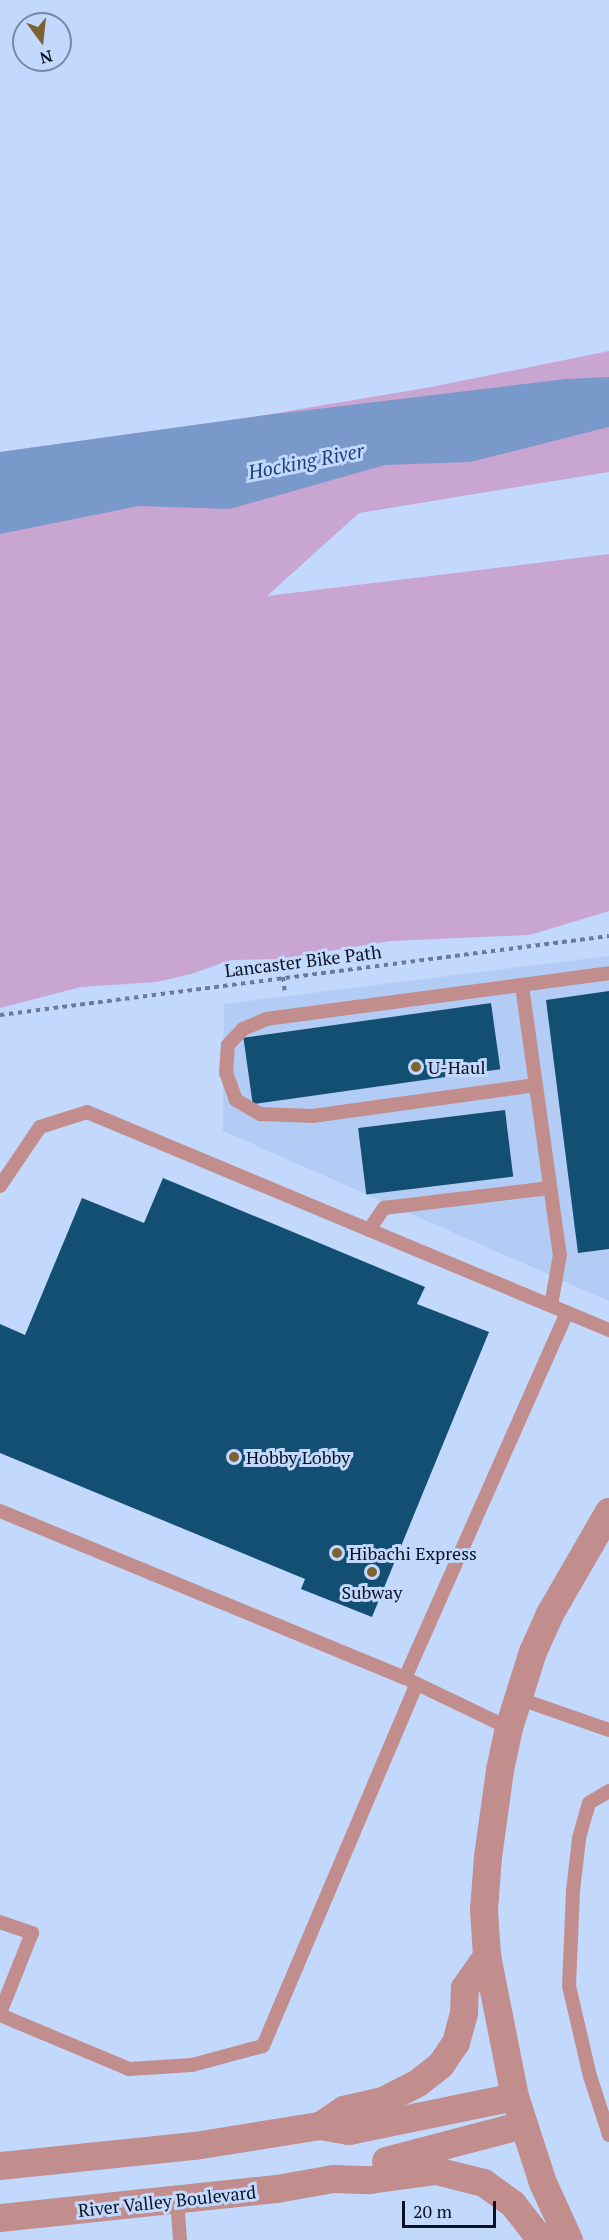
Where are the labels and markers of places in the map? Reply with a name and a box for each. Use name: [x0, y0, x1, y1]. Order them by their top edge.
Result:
place label: U-Haul: [428, 1056, 486, 1078]
marker: U-Haul: [409, 1060, 423, 1074]
place label: Hobby Lobby: [246, 1446, 350, 1468]
marker: Hobby Lobby: [227, 1450, 241, 1464]
place label: Hibachi Express: [349, 1542, 477, 1564]
marker: Hibachi Express: [330, 1546, 344, 1560]
marker: Subway: [365, 1565, 379, 1579]
place label: Subway: [342, 1581, 402, 1603]

